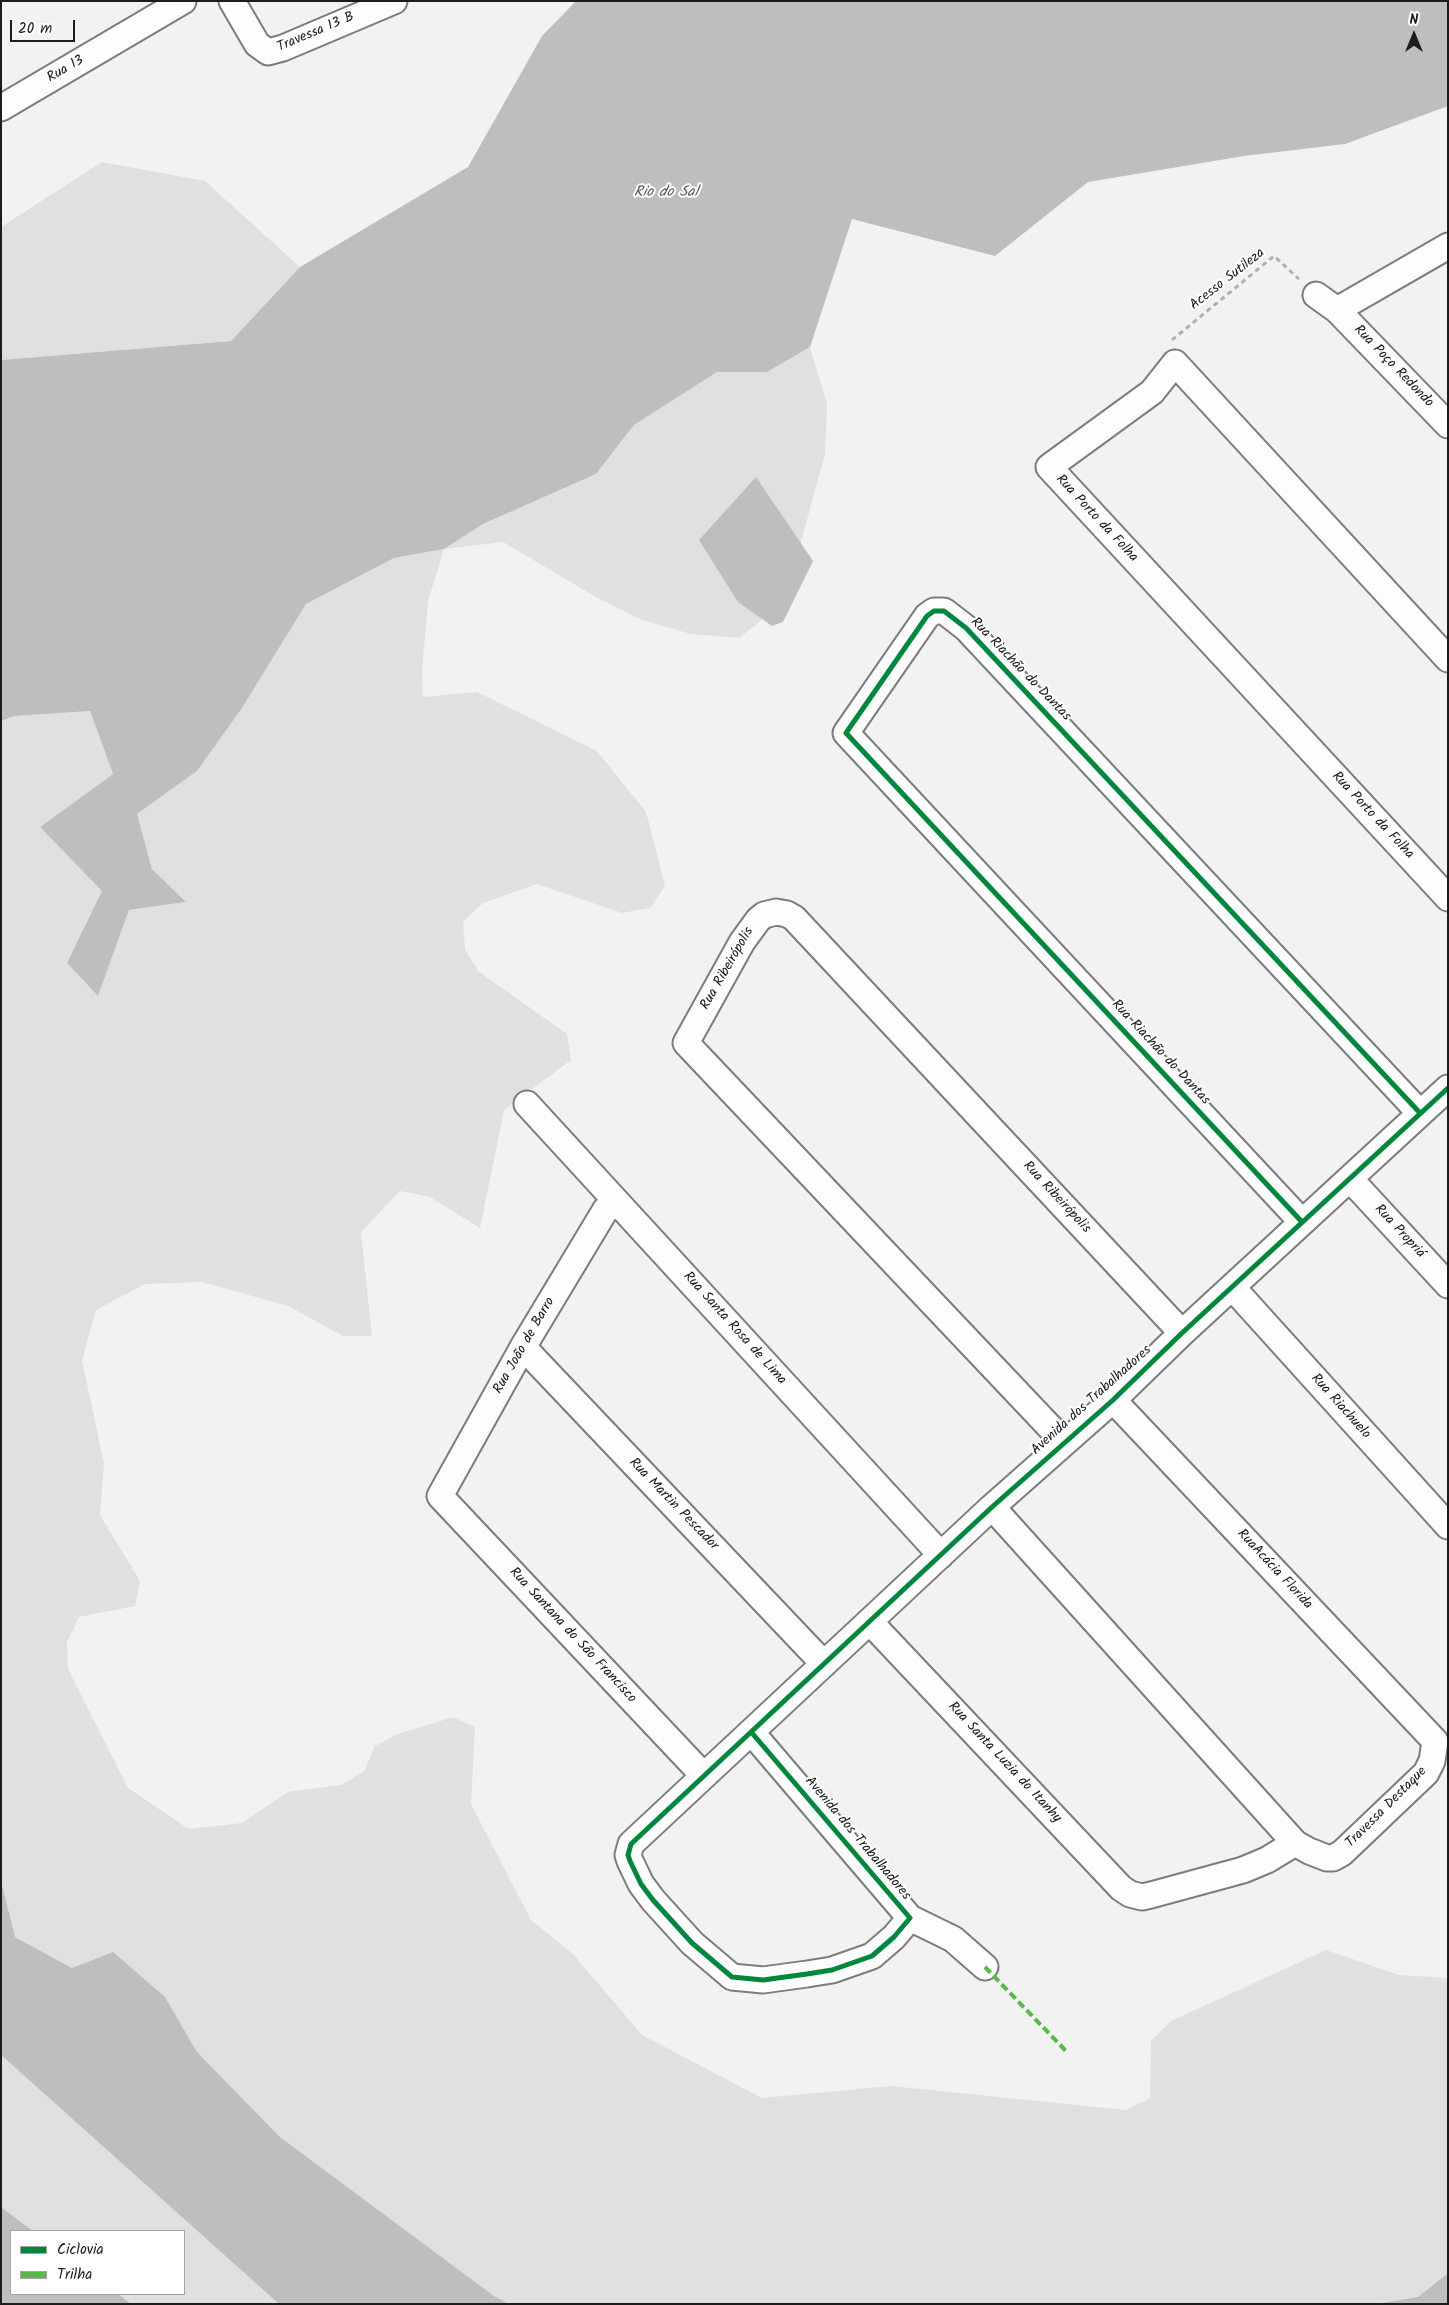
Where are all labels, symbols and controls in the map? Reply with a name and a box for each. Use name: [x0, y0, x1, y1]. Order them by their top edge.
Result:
street label: Travessa 13 B: [275, 9, 357, 57]
text: N: [1410, 9, 1418, 31]
scale bar: [12, 10, 78, 42]
north arrow: [1389, 10, 1439, 60]
text: 20 m: [18, 17, 52, 41]
street label: Rua 13: [45, 53, 87, 87]
water label: Rio do Sal: [634, 184, 698, 202]
street label: Acesso Sutileza: [1187, 246, 1269, 314]
street label: Rua Poço Redondo: [1350, 322, 1436, 412]
street label: Rua Porto da Folha: [1051, 472, 1141, 566]
street label: Rua Riachão do Dantas: [966, 615, 1074, 725]
street label: Rua Porto da Folha: [1327, 769, 1417, 863]
street label: Rua Ribeirópolis: [698, 925, 758, 1013]
street label: Rua Riachão do Dantas: [1107, 997, 1213, 1109]
street label: Rua Ribeirópolis: [1018, 1159, 1094, 1237]
street label: Rua Propriá: [1370, 1202, 1428, 1262]
street label: Rua Santa Rosa de Lima: [679, 1269, 789, 1389]
street label: Rua João de Barro: [491, 1295, 559, 1397]
street label: Avenida dos Trabalhadores: [1028, 1343, 1156, 1459]
street label: Rua Riachuelo: [1306, 1371, 1374, 1443]
street label: Rua Martin Pescador: [625, 1455, 721, 1555]
street label: RuaAcácia Florida: [1233, 1527, 1315, 1613]
street label: Rua Santana do São Francisco: [505, 1565, 639, 1707]
street label: Rua Santa Luzia do Itanhy: [944, 1699, 1064, 1827]
street label: Travessa Destaque: [1343, 1764, 1431, 1852]
street label: Avenida dos Trabalhadores: [800, 1774, 914, 1904]
legend: [10, 2230, 185, 2295]
text: Ciclovia: [57, 2238, 104, 2262]
text: Trilha: [57, 2263, 92, 2287]

